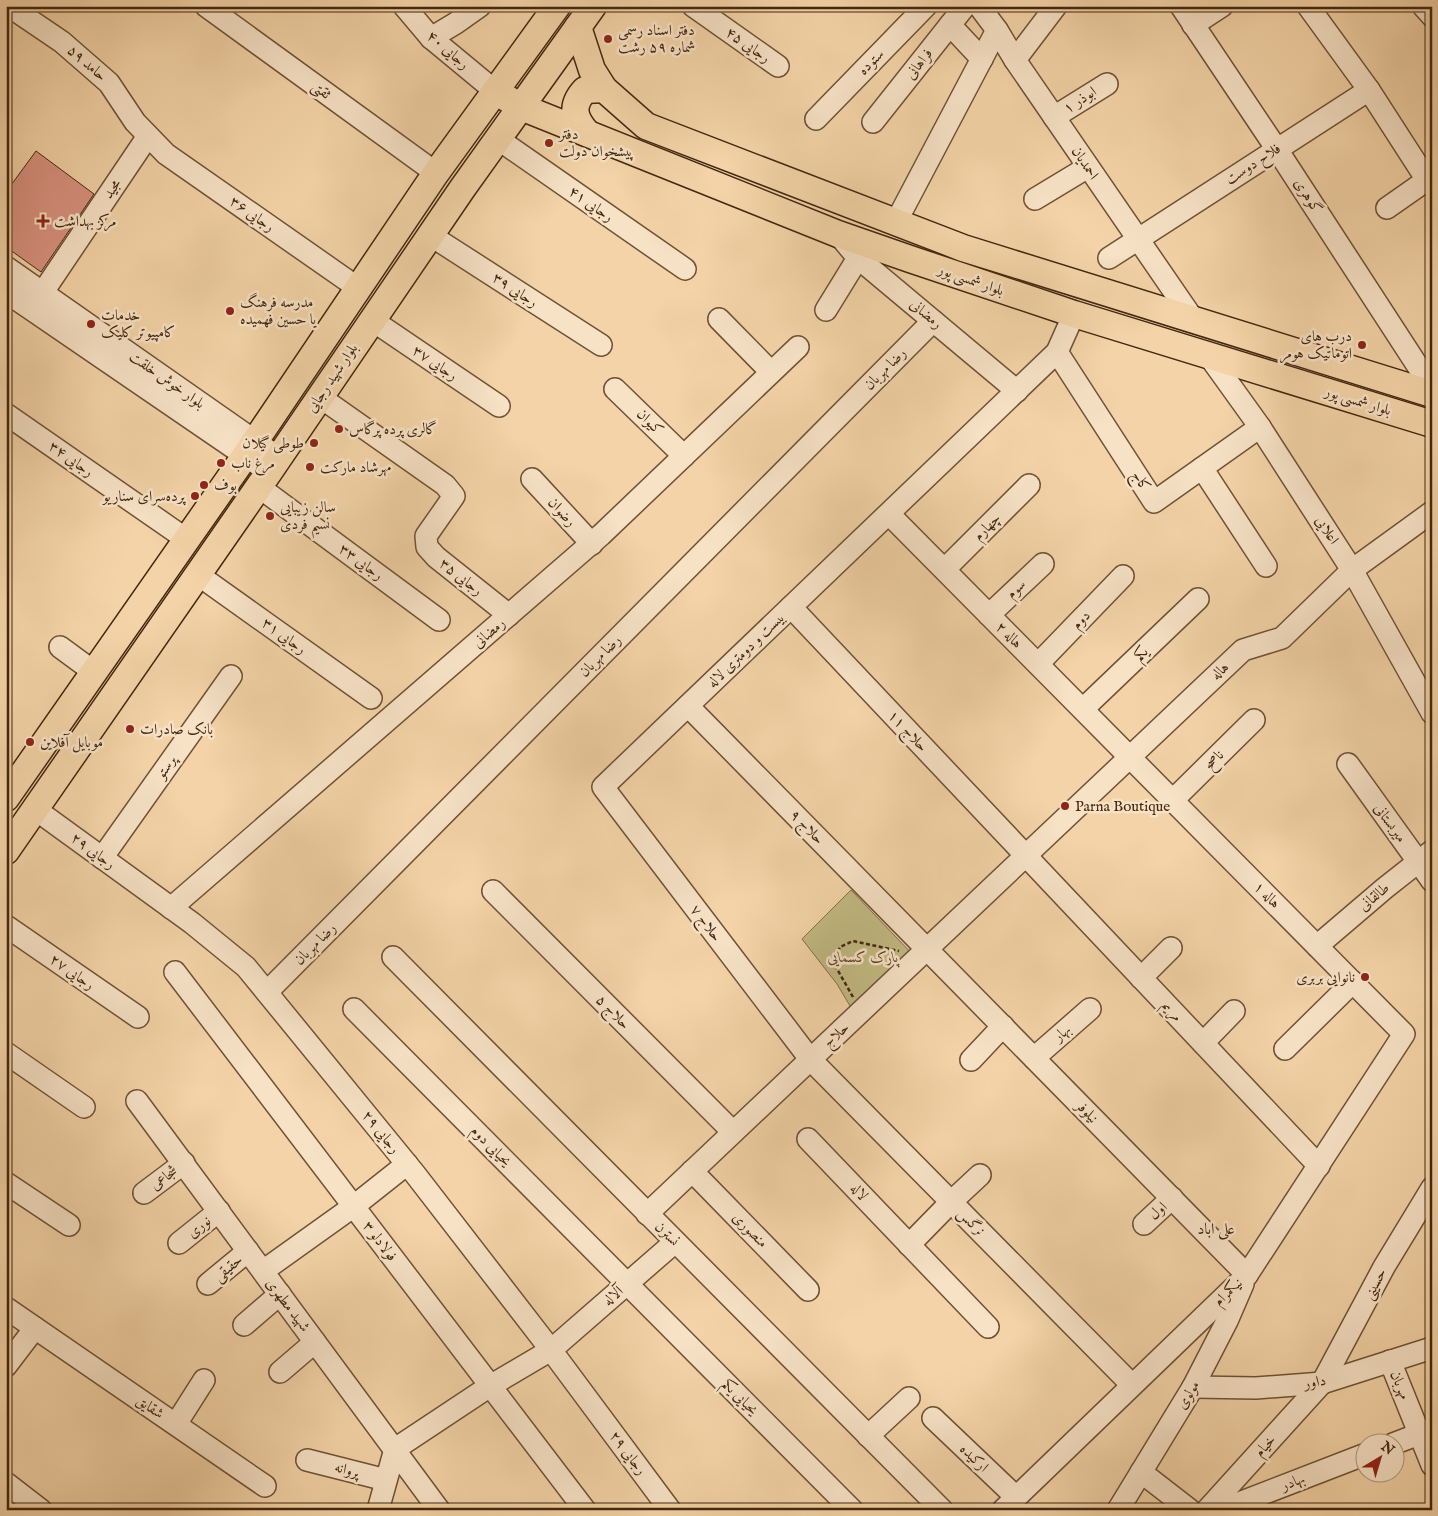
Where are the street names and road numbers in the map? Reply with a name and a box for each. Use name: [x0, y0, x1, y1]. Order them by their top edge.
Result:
street label: رجایی ۴۵: [722, 23, 774, 67]
street label: رجایی ۴۰: [423, 26, 473, 74]
street label: حامد ۵۹: [63, 41, 111, 85]
street label: ستوده: [854, 45, 888, 79]
street label: فراهانی: [901, 45, 937, 83]
street label: ثقتی: [307, 77, 335, 104]
street label: ابوذر ۱: [1060, 82, 1100, 118]
street label: فلاح دوست: [1222, 139, 1286, 192]
street label: احمدیان: [1067, 143, 1103, 183]
street label: مجید: [99, 175, 125, 203]
street label: گوهری: [1290, 175, 1326, 217]
street label: رجایی ۴۱: [565, 182, 617, 226]
street label: رجایی ۳۶: [226, 192, 278, 236]
street label: بلوار شمسی پور: [933, 259, 1007, 301]
street label: رجایی ۳۹: [489, 268, 541, 312]
street label: رمضانی: [906, 295, 946, 333]
street label: بلوار شهید رجایی: [302, 340, 362, 416]
street label: رجایی ۳۷: [409, 341, 461, 385]
street label: رضا مهربان: [860, 344, 910, 394]
street label: بلوار خوش خلقت: [125, 347, 209, 413]
street label: بلوار شمسی پور: [1320, 381, 1394, 421]
street label: کیوان: [632, 405, 668, 439]
street label: رجایی ۳۴: [45, 437, 97, 481]
street label: کاج: [1125, 467, 1155, 497]
street label: رضوان: [544, 493, 580, 531]
street label: چهارم: [969, 509, 1007, 547]
street label: اعلایی: [1311, 512, 1343, 548]
street label: رجایی ۳۳: [335, 540, 387, 584]
street label: رجایی ۳۵: [435, 554, 487, 600]
street label: سوم: [1002, 575, 1032, 605]
street label: دوم: [1067, 606, 1097, 636]
street label: بیست و دومتری لاله: [703, 608, 789, 692]
street label: رجایی ۳۱: [258, 614, 310, 658]
street label: رمضانی: [469, 614, 509, 652]
street label: هاله ۲: [992, 618, 1026, 652]
street label: رضا مهربان: [575, 631, 625, 681]
street label: یکم: [1130, 642, 1156, 668]
street label: هاله: [1207, 658, 1233, 684]
street label: حلاج ۱۱: [882, 706, 932, 758]
street label: ناصح: [1200, 746, 1231, 777]
street label: پرستو: [150, 750, 182, 784]
street label: میربستانی: [1369, 800, 1411, 846]
street label: حلاج ۹: [784, 806, 828, 850]
street label: رجایی ۲۹: [67, 829, 119, 873]
street label: هاله ۱: [1250, 878, 1284, 912]
street label: طالقانی: [1355, 879, 1393, 915]
street label: حلاج ۷: [684, 901, 726, 947]
street label: رضا مهربان: [290, 919, 340, 969]
street label: رجایی ۲۷: [46, 950, 98, 994]
street label: حلاج ۵: [590, 991, 634, 1035]
street label: مریم: [1155, 996, 1187, 1028]
street label: حلاج: [819, 1018, 855, 1054]
street label: بهار: [1048, 1020, 1075, 1047]
street label: نیلوفر: [1070, 1095, 1102, 1128]
street label: رجایی ۲۹: [358, 1106, 404, 1158]
street label: یحیایی دوم: [464, 1121, 516, 1173]
street label: شجاعی: [146, 1161, 182, 1195]
street label: لاله: [846, 1179, 872, 1205]
street label: اول: [1145, 1198, 1171, 1224]
street label: نرگس: [953, 1204, 989, 1240]
street label: منصوری: [728, 1208, 772, 1252]
street label: نوری: [183, 1212, 215, 1242]
street label: فولادلو ۳: [359, 1217, 401, 1265]
street label: نسترن: [651, 1218, 683, 1250]
street label: حقیقی: [209, 1250, 247, 1286]
street label: حسینی: [1359, 1265, 1392, 1303]
street label: شهید مطهری: [262, 1274, 314, 1336]
street label: نیکمرام: [1209, 1274, 1249, 1313]
street label: آلاله: [599, 1281, 628, 1310]
street label: مهربان: [1386, 1368, 1414, 1402]
street label: داور: [1301, 1371, 1327, 1393]
street label: یحیایی یکم: [715, 1375, 762, 1422]
street label: مولوی: [1172, 1377, 1204, 1413]
street label: شقایق: [132, 1391, 168, 1423]
street label: رجایی ۲۹: [605, 1427, 651, 1479]
street label: خیام: [1250, 1431, 1282, 1463]
street label: ارکیده: [955, 1440, 993, 1476]
street label: پروانه: [333, 1458, 363, 1483]
street label: بهادر: [1276, 1469, 1308, 1496]

